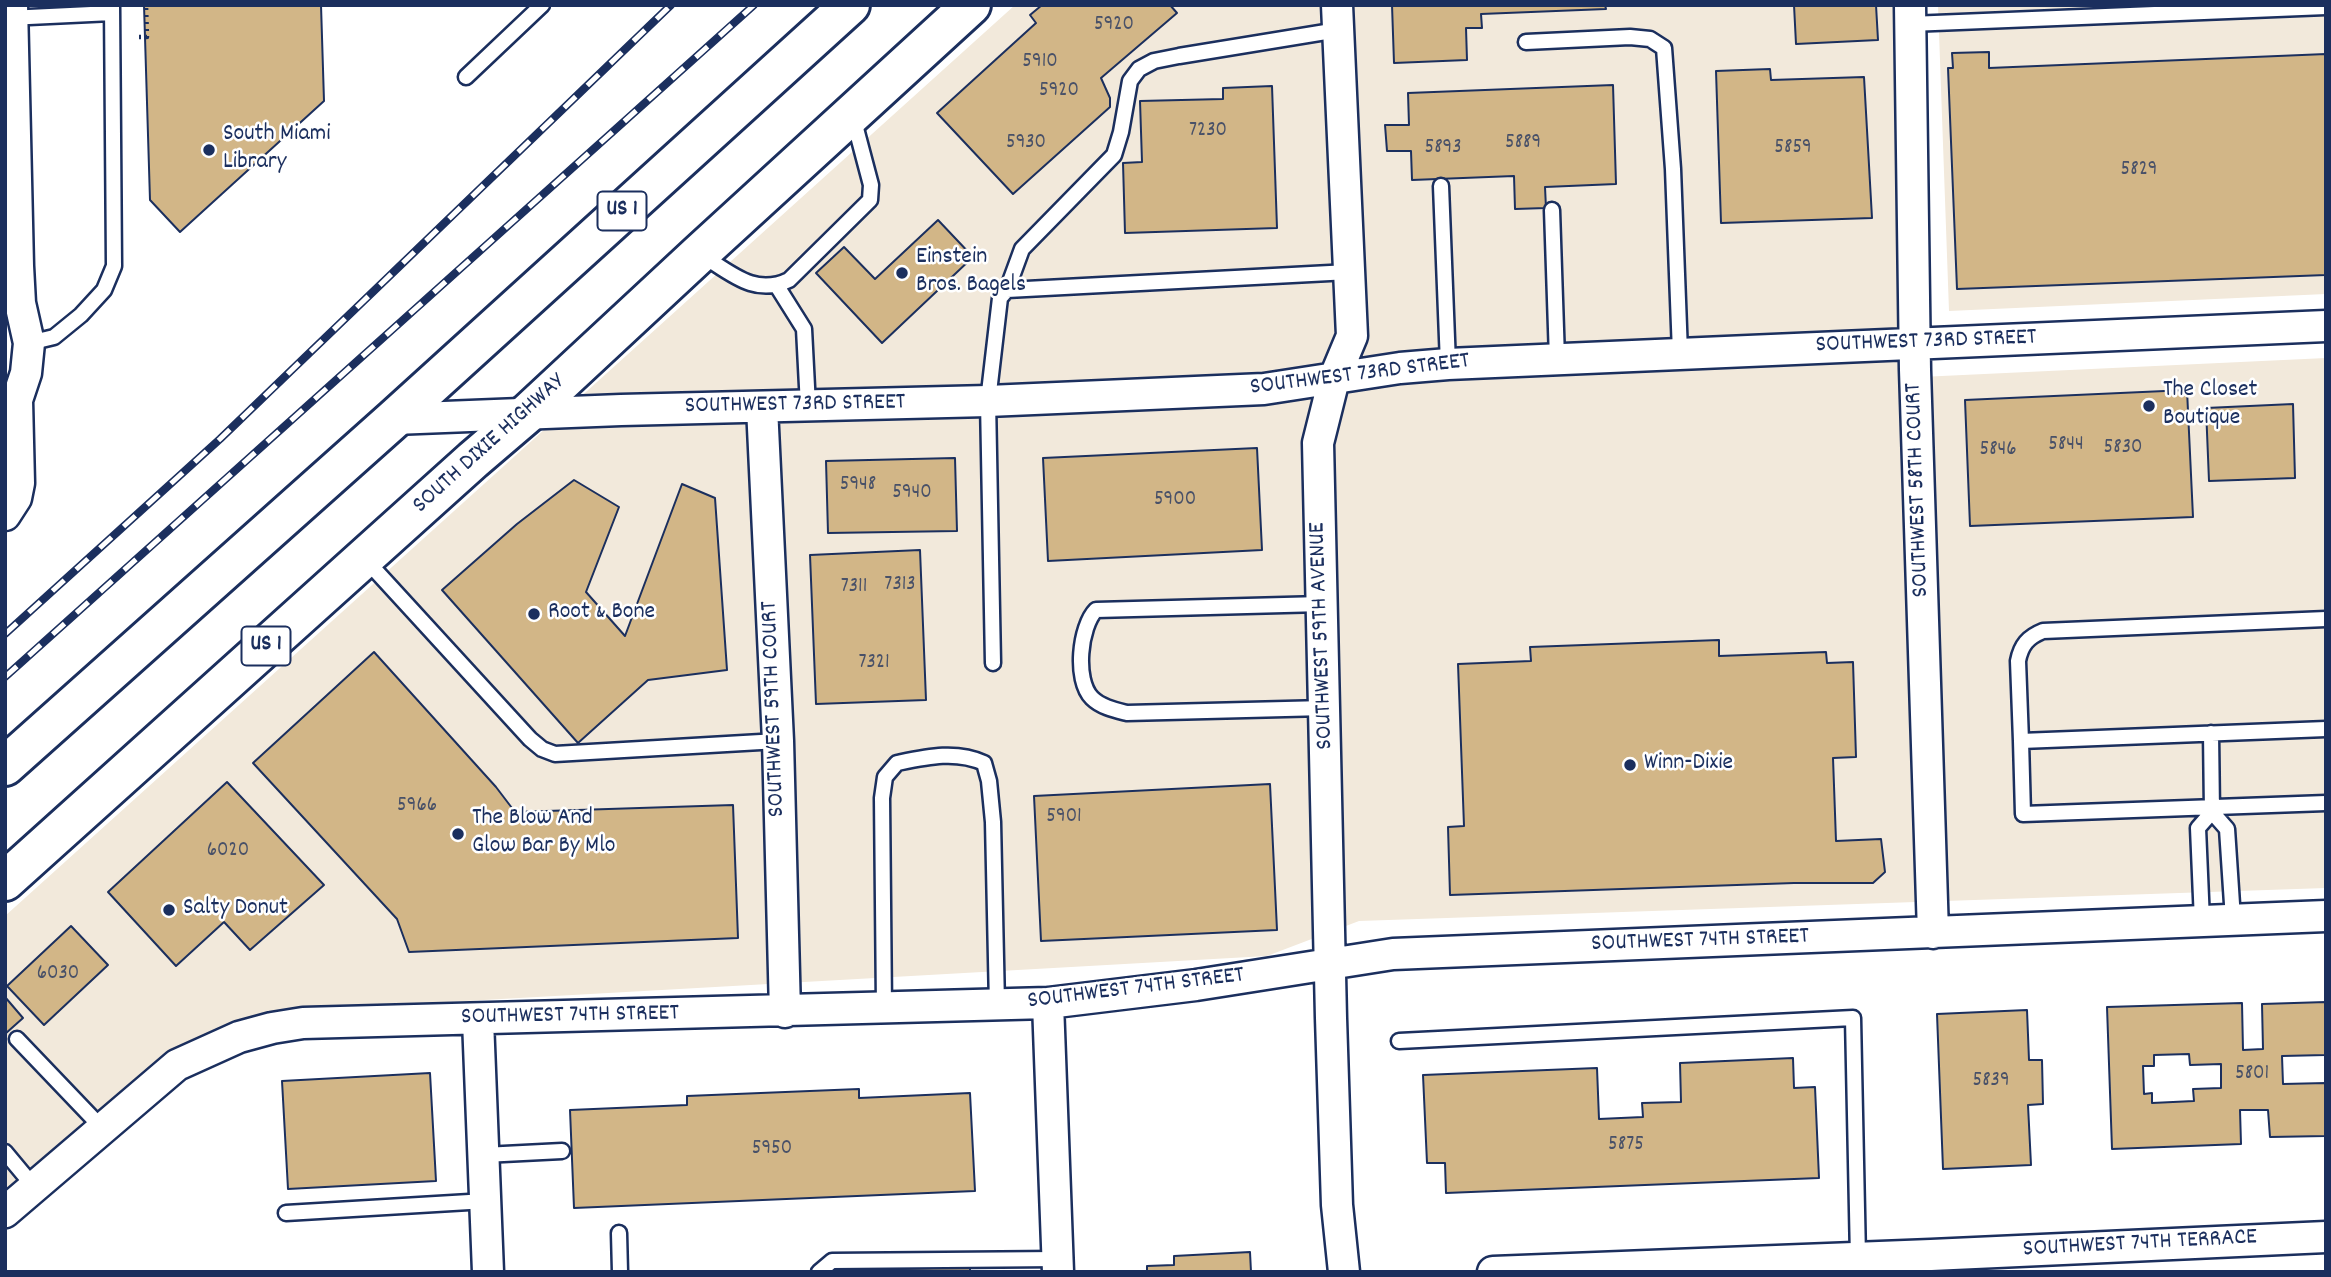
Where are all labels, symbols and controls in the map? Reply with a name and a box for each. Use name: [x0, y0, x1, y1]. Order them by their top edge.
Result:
house number: 5920: [1094, 13, 1134, 39]
house number: 5910: [1022, 50, 1058, 76]
house number: 5920: [1039, 79, 1079, 105]
house number: 7230: [1189, 119, 1227, 145]
place label: South Miami Library: [223, 122, 331, 178]
house number: 5930: [1006, 131, 1046, 157]
house number: 5889: [1505, 131, 1541, 157]
house number: 5893: [1424, 136, 1462, 162]
house number: 5859: [1774, 136, 1812, 162]
marker: South Miami Library: [201, 142, 217, 158]
house number: 5829: [2121, 158, 2157, 184]
road number: US 1: [598, 192, 646, 230]
place label: Einstein Bros. Bagels: [916, 245, 1026, 301]
marker: Einstein Bros. Bagels: [894, 265, 910, 281]
street label: SOUTHWEST 73RD STREET: [1815, 325, 2037, 361]
street label: SOUTHWEST 73RD STREET: [1249, 348, 1471, 404]
street label: SOUTH DIXIE HIGHWAY: [408, 369, 572, 521]
place label: The Closet Boutique: [2163, 378, 2257, 434]
street label: SOUTHWEST 58TH COURT: [1901, 382, 1937, 598]
street label: SOUTHWEST 73RD STREET: [684, 390, 906, 422]
marker: The Closet Boutique: [2141, 398, 2157, 414]
house number: 5844: [2048, 433, 2084, 459]
house number: 5830: [2104, 436, 2142, 462]
house number: 5846: [1979, 438, 2017, 464]
house number: 5948: [840, 473, 876, 499]
house number: 5940: [892, 481, 932, 507]
house number: 5900: [1154, 488, 1196, 514]
street label: SOUTHWEST 59TH AVENUE: [1305, 522, 1341, 750]
house number: 7313: [884, 573, 916, 599]
house number: 7311: [841, 575, 867, 601]
place label: Root & Bone: [548, 600, 655, 628]
street label: SOUTHWEST 59TH COURT: [757, 600, 793, 818]
marker: Root & Bone: [526, 606, 542, 622]
road number: US 1: [242, 626, 290, 666]
house number: 7321: [858, 651, 890, 677]
place label: Winn-Dixie: [1644, 751, 1733, 779]
marker: Winn-Dixie: [1622, 757, 1638, 773]
house number: 5966: [397, 794, 437, 820]
house number: 5901: [1046, 805, 1082, 831]
place label: The Blow And Glow Bar By Mlo: [472, 806, 616, 862]
marker: The Blow And Glow Bar By Mlo: [450, 826, 466, 842]
house number: 6020: [207, 839, 249, 865]
place label: Salty Donut: [183, 896, 288, 924]
marker: Salty Donut: [161, 902, 177, 918]
street label: SOUTHWEST 74TH STREET: [1591, 924, 1809, 960]
house number: 6030: [37, 962, 79, 988]
street label: SOUTHWEST 74TH STREET: [1026, 962, 1246, 1018]
street label: SOUTHWEST 74TH STREET: [461, 1001, 679, 1033]
house number: 5801: [2235, 1062, 2269, 1088]
house number: 5839: [1972, 1069, 2010, 1095]
house number: 5875: [1608, 1133, 1644, 1159]
house number: 5950: [752, 1137, 792, 1163]
street label: SOUTHWEST 74TH TERRACE: [2022, 1224, 2258, 1266]

